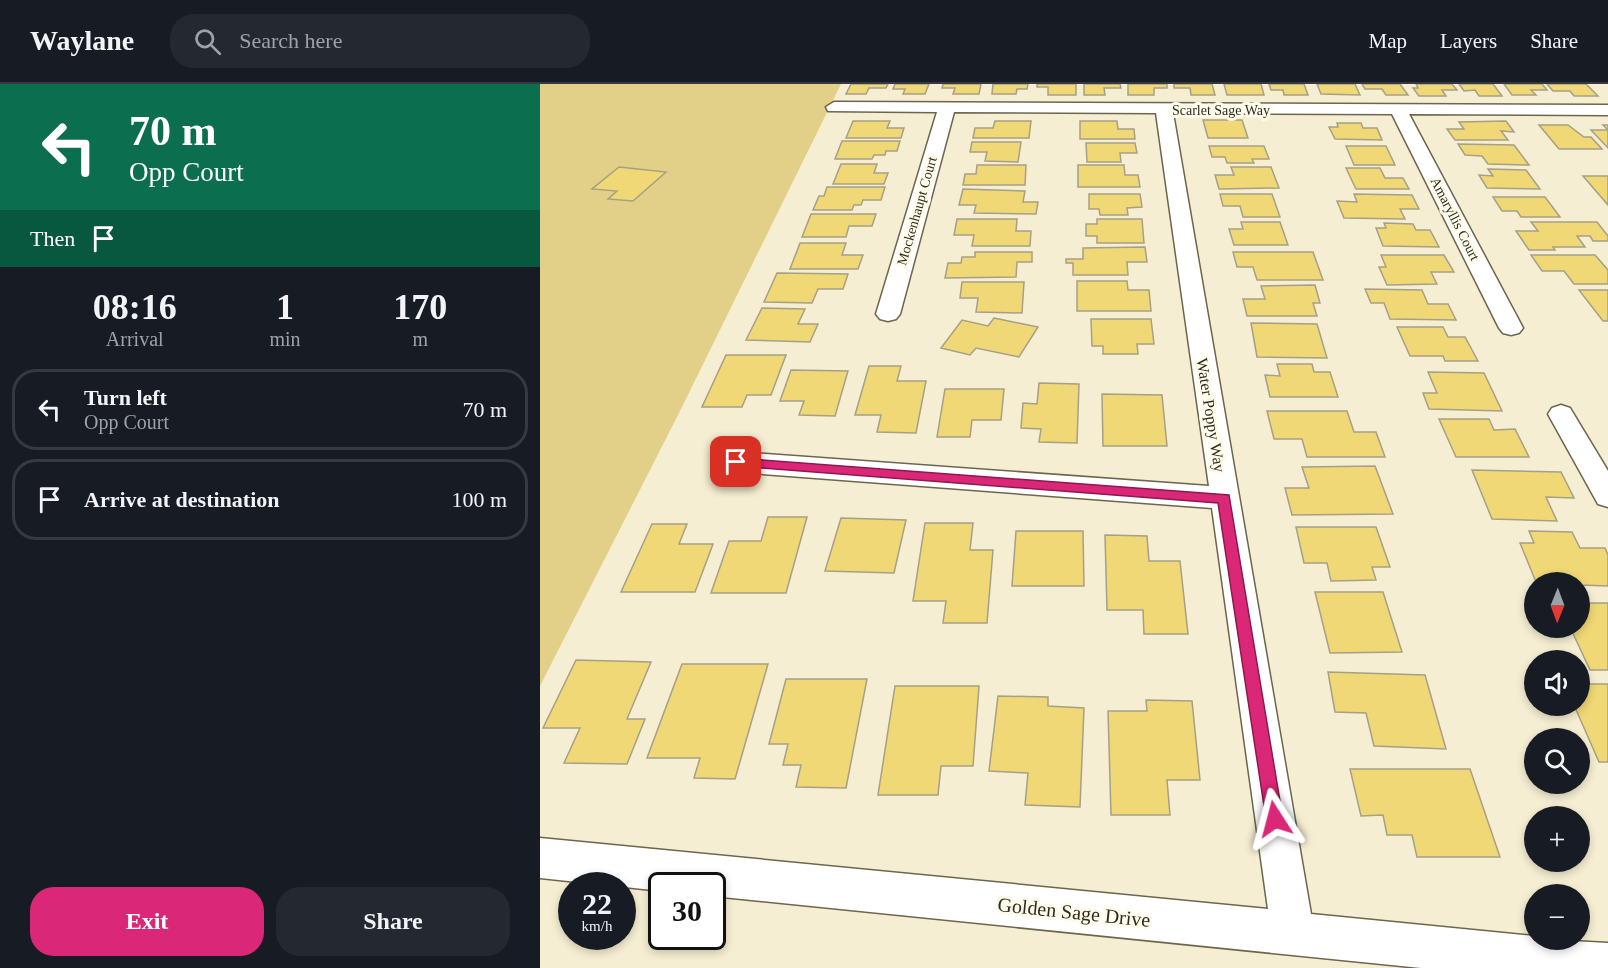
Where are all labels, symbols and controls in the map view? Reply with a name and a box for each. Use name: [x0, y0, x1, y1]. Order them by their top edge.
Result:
search box: [170, 14, 590, 68]
text: Waylane: [30, 25, 134, 56]
icon: search: [191, 25, 224, 58]
text: Search here: [239, 28, 342, 53]
text: Map: [1369, 29, 1407, 53]
text: Layers: [1440, 29, 1497, 53]
text: Share: [1530, 29, 1578, 53]
street label: Scarlet Sage Way: [1172, 103, 1270, 118]
icon: left: [30, 108, 108, 186]
text: 70 m: [129, 108, 217, 154]
street label: Mockenhaupt Court: [894, 155, 940, 267]
text: Opp Court: [129, 157, 244, 187]
street label: Amaryllis Court: [1428, 175, 1482, 263]
icon: arrive: [87, 222, 120, 255]
text: Then: [30, 226, 75, 251]
text: 08:16: [93, 287, 177, 327]
text: 1: [276, 287, 294, 327]
text: 170: [393, 287, 447, 327]
text: Arrival: [106, 328, 164, 350]
text: min: [269, 328, 301, 350]
text: m: [413, 328, 428, 350]
street label: Water Poppy Way: [1193, 357, 1228, 473]
text: Turn left: [84, 385, 167, 410]
icon: left: [33, 393, 66, 426]
text: 70 m: [462, 397, 507, 422]
text: Opp Court: [84, 411, 169, 433]
pin: [710, 436, 761, 487]
icon: arrive: [719, 445, 752, 478]
icon: arrive: [33, 483, 66, 516]
text: Arrive at destination: [84, 487, 280, 512]
text: 100 m: [451, 487, 507, 512]
north arrow: [1524, 572, 1590, 638]
map controls: [1524, 572, 1590, 950]
button: sound: [1524, 650, 1590, 716]
button: search: [1524, 728, 1590, 794]
position arrow: [1243, 787, 1307, 851]
button: +: [1524, 806, 1590, 872]
speed limit sign: 30: [648, 872, 726, 950]
button: −: [1524, 884, 1590, 950]
button: Exit: [30, 887, 264, 956]
button: Share: [276, 887, 510, 956]
text: 22: [582, 887, 612, 920]
street label: Golden Sage Drive: [997, 893, 1151, 932]
text: km/h: [582, 918, 612, 934]

